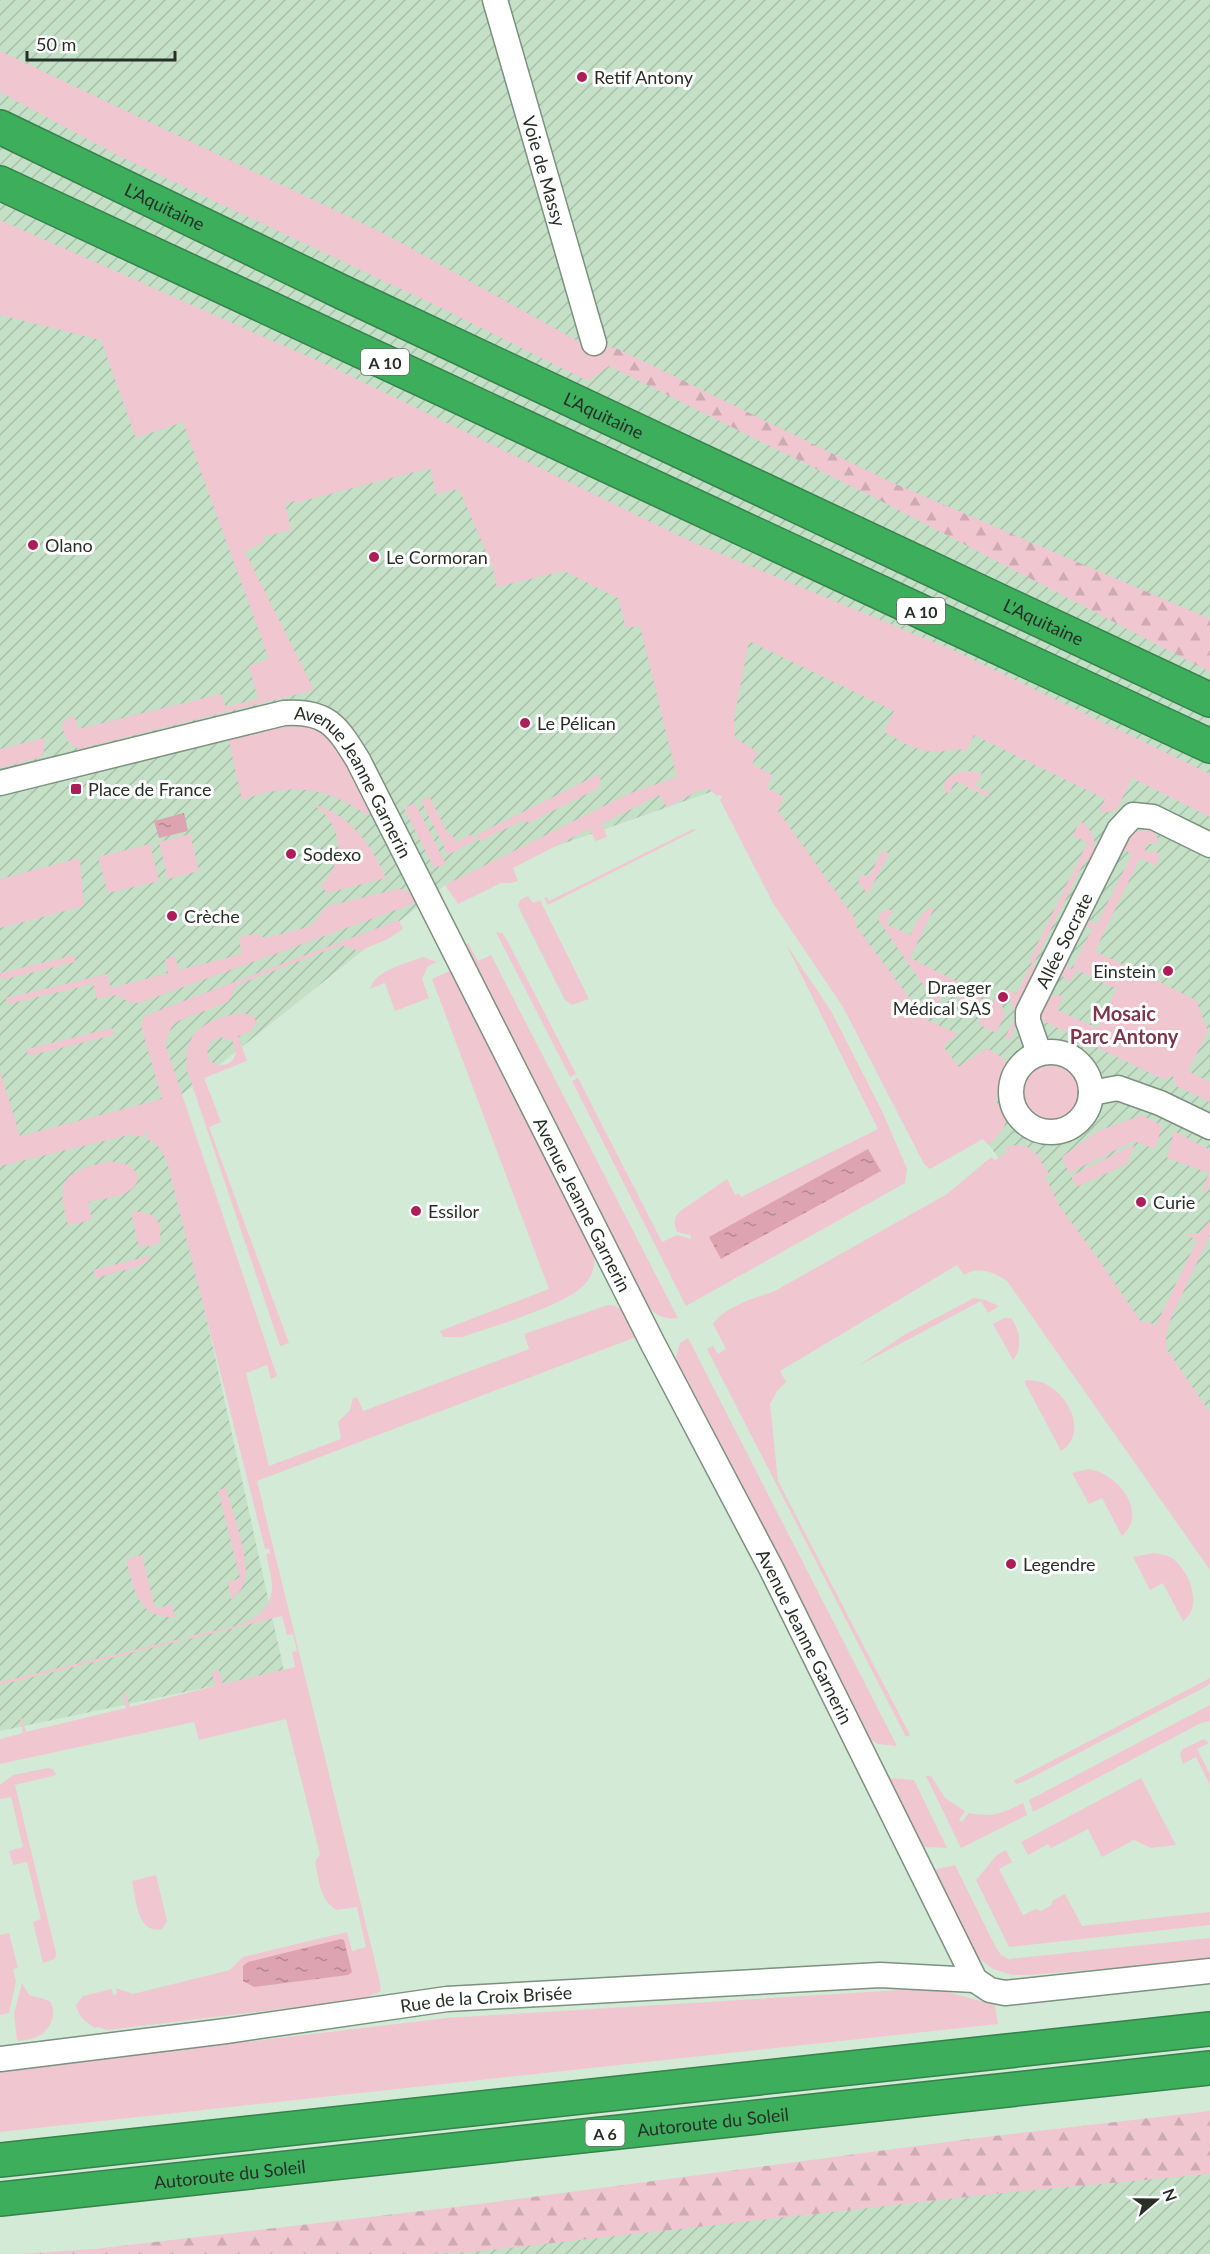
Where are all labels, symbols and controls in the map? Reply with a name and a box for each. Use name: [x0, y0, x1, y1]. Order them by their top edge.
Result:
scale bar: [27, 24, 176, 62]
text: 50 m: [36, 33, 76, 55]
place label: Retif Antony: [594, 66, 694, 88]
marker: Retif Antony: [575, 70, 589, 84]
street label: Voie de Massy: [518, 113, 571, 229]
street label: L'Aquitaine: [121, 178, 208, 235]
road number: A 10: [361, 349, 409, 375]
street label: L'Aquitaine: [560, 387, 647, 443]
place label: Olano: [45, 534, 93, 556]
marker: Olano: [26, 538, 40, 552]
place label: Le Cormoran: [386, 546, 488, 568]
marker: Le Cormoran: [367, 550, 381, 564]
street label: L'Aquitaine: [1000, 594, 1087, 650]
road number: A 10: [897, 598, 945, 624]
street label: Avenue Jeanne Garnerin: [294, 701, 417, 862]
place label: Le Pélican: [537, 712, 616, 734]
marker: Le Pélican: [518, 716, 532, 730]
place label: Place de France: [88, 778, 211, 800]
marker: Place de France: [69, 782, 83, 796]
place label: Sodexo: [303, 843, 361, 865]
marker: Sodexo: [284, 847, 298, 861]
street label: Allée Socrate: [1031, 889, 1097, 992]
place label: Crèche: [184, 905, 240, 927]
marker: Crèche: [165, 909, 179, 923]
place label: Einstein: [1093, 960, 1156, 982]
marker: Einstein: [1161, 964, 1175, 978]
place label: Draeger Médical SAS: [893, 976, 991, 1019]
marker: Draeger Médical SAS: [996, 990, 1010, 1004]
district label: Mosaic Parc Antony: [1070, 1001, 1179, 1048]
street label: Avenue Jeanne Garnerin: [529, 1113, 636, 1295]
place label: Curie: [1153, 1191, 1195, 1213]
marker: Curie: [1134, 1195, 1148, 1209]
place label: Essilor: [428, 1200, 480, 1222]
marker: Essilor: [409, 1204, 423, 1218]
street label: Avenue Jeanne Garnerin: [752, 1545, 858, 1728]
place label: Legendre: [1023, 1553, 1096, 1575]
marker: Legendre: [1004, 1557, 1018, 1571]
street label: Rue de la Croix Brisée: [399, 1981, 573, 2017]
street label: Autoroute du Soleil: [636, 2103, 790, 2141]
road number: A 6: [586, 2120, 624, 2146]
street label: Autoroute du Soleil: [153, 2155, 307, 2193]
north arrow: [1126, 2170, 1186, 2230]
text: N: [1160, 2186, 1182, 2204]

